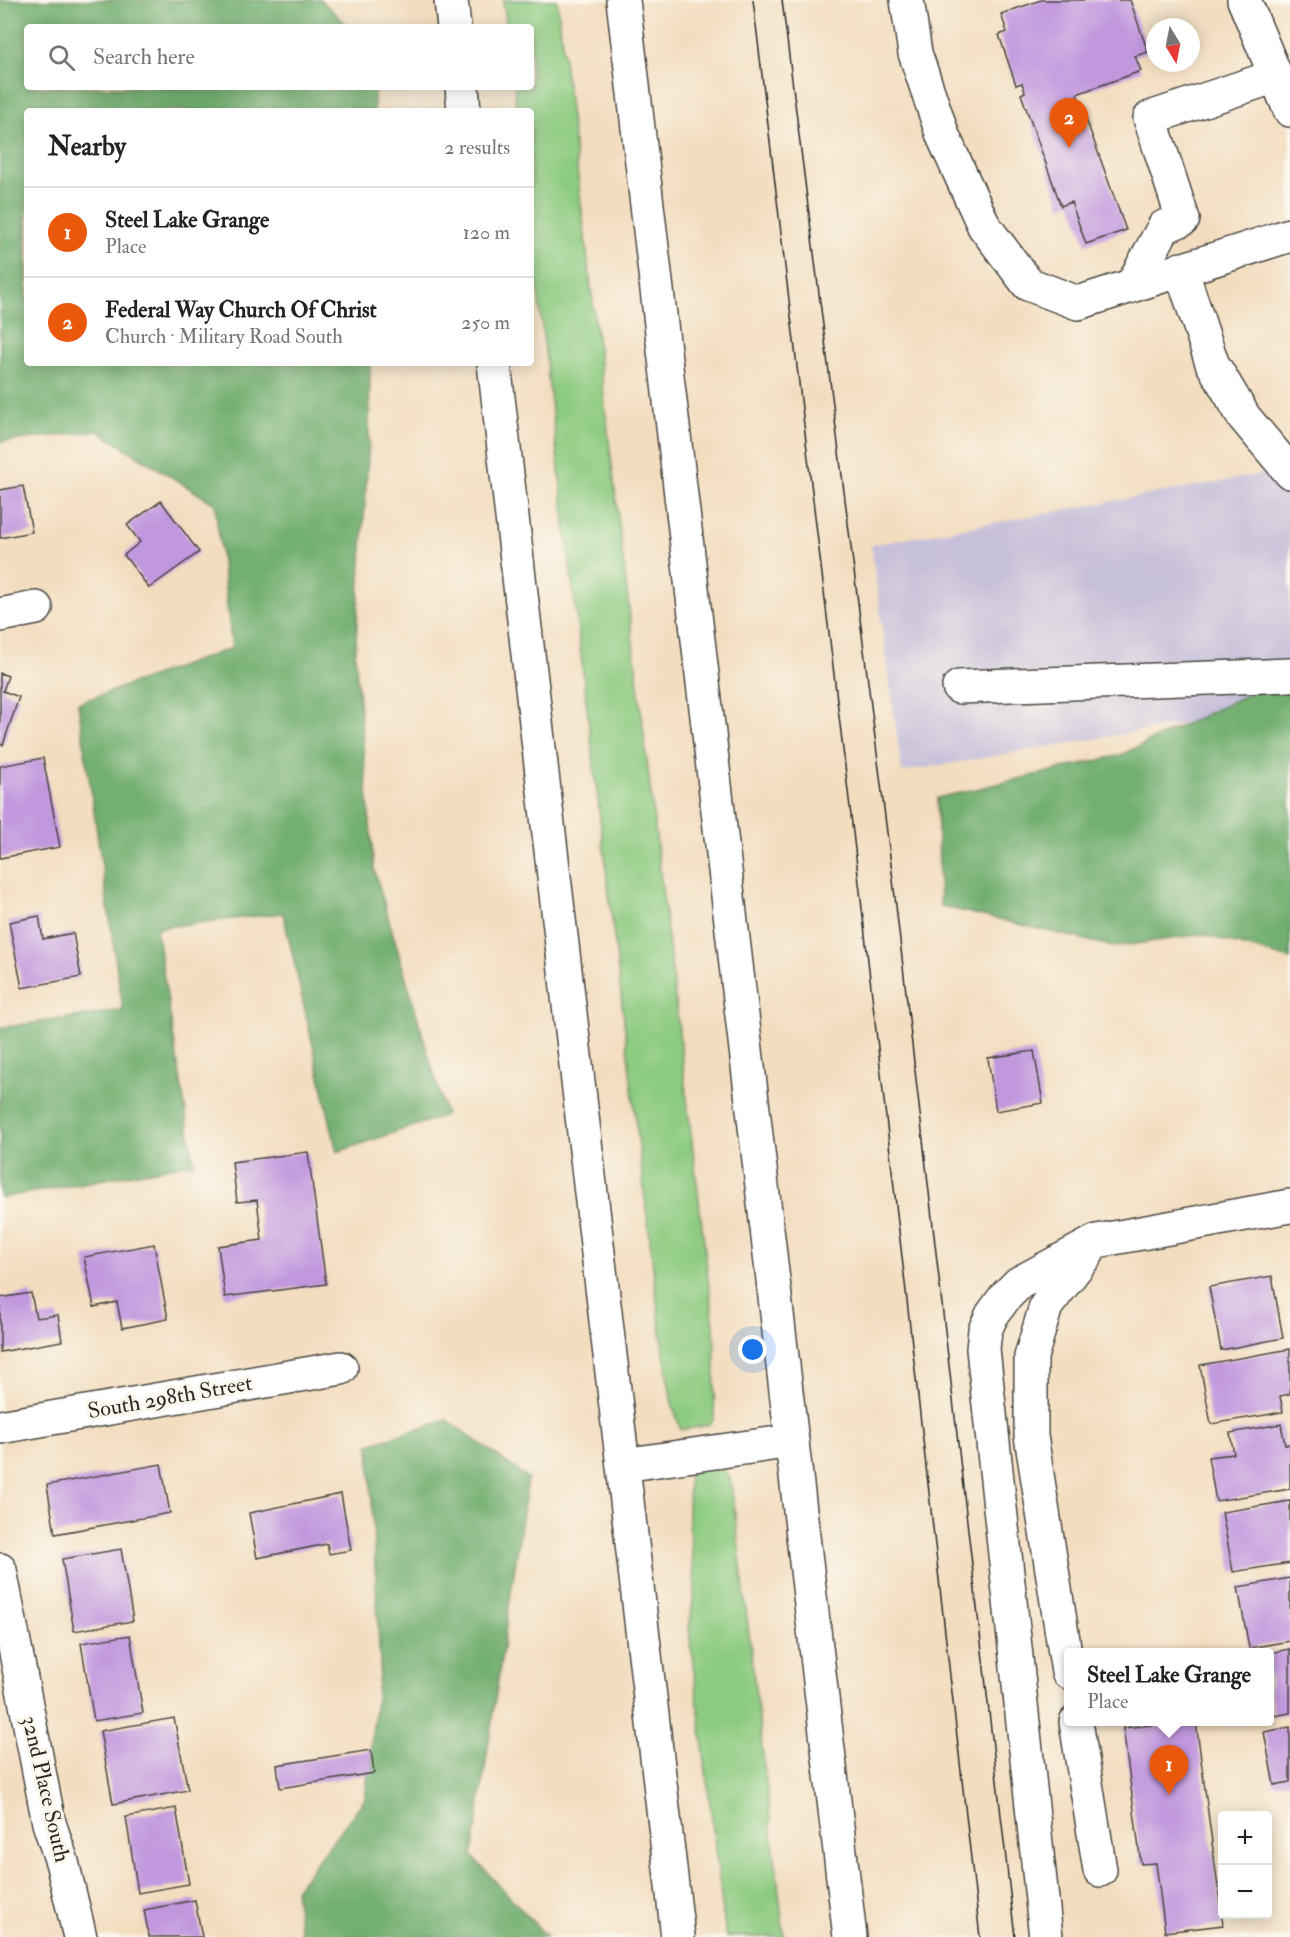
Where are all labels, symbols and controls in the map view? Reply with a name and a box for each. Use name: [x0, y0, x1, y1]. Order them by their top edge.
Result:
north arrow: [1146, 18, 1200, 72]
search box: [24, 24, 534, 90]
icon: search: [45, 41, 78, 74]
text: Search here: [93, 43, 195, 71]
pin: 2: [1050, 98, 1088, 148]
text: Nearby: [48, 131, 126, 163]
text: 2 results: [444, 135, 510, 160]
text: Steel Lake Grange: [105, 206, 269, 234]
text: 1: [64, 220, 71, 245]
text: 120 m: [463, 220, 510, 245]
text: Place: [105, 234, 146, 259]
text: Federal Way Church Of Christ: [105, 296, 377, 324]
text: 2: [62, 310, 73, 335]
text: 250 m: [461, 310, 510, 335]
text: Church · Military Road South: [105, 324, 343, 349]
your location: [738, 1335, 767, 1364]
street label: South 298th Street: [86, 1369, 254, 1425]
popup: [1064, 1648, 1274, 1726]
text: Steel Lake Grange: [1087, 1661, 1251, 1689]
text: Place: [1087, 1689, 1128, 1714]
street label: 32nd Place South: [16, 1713, 77, 1865]
pin: 1: [1150, 1746, 1188, 1795]
map controls: [1218, 1811, 1272, 1919]
button: +: [1218, 1811, 1272, 1865]
button: −: [1218, 1865, 1272, 1919]

